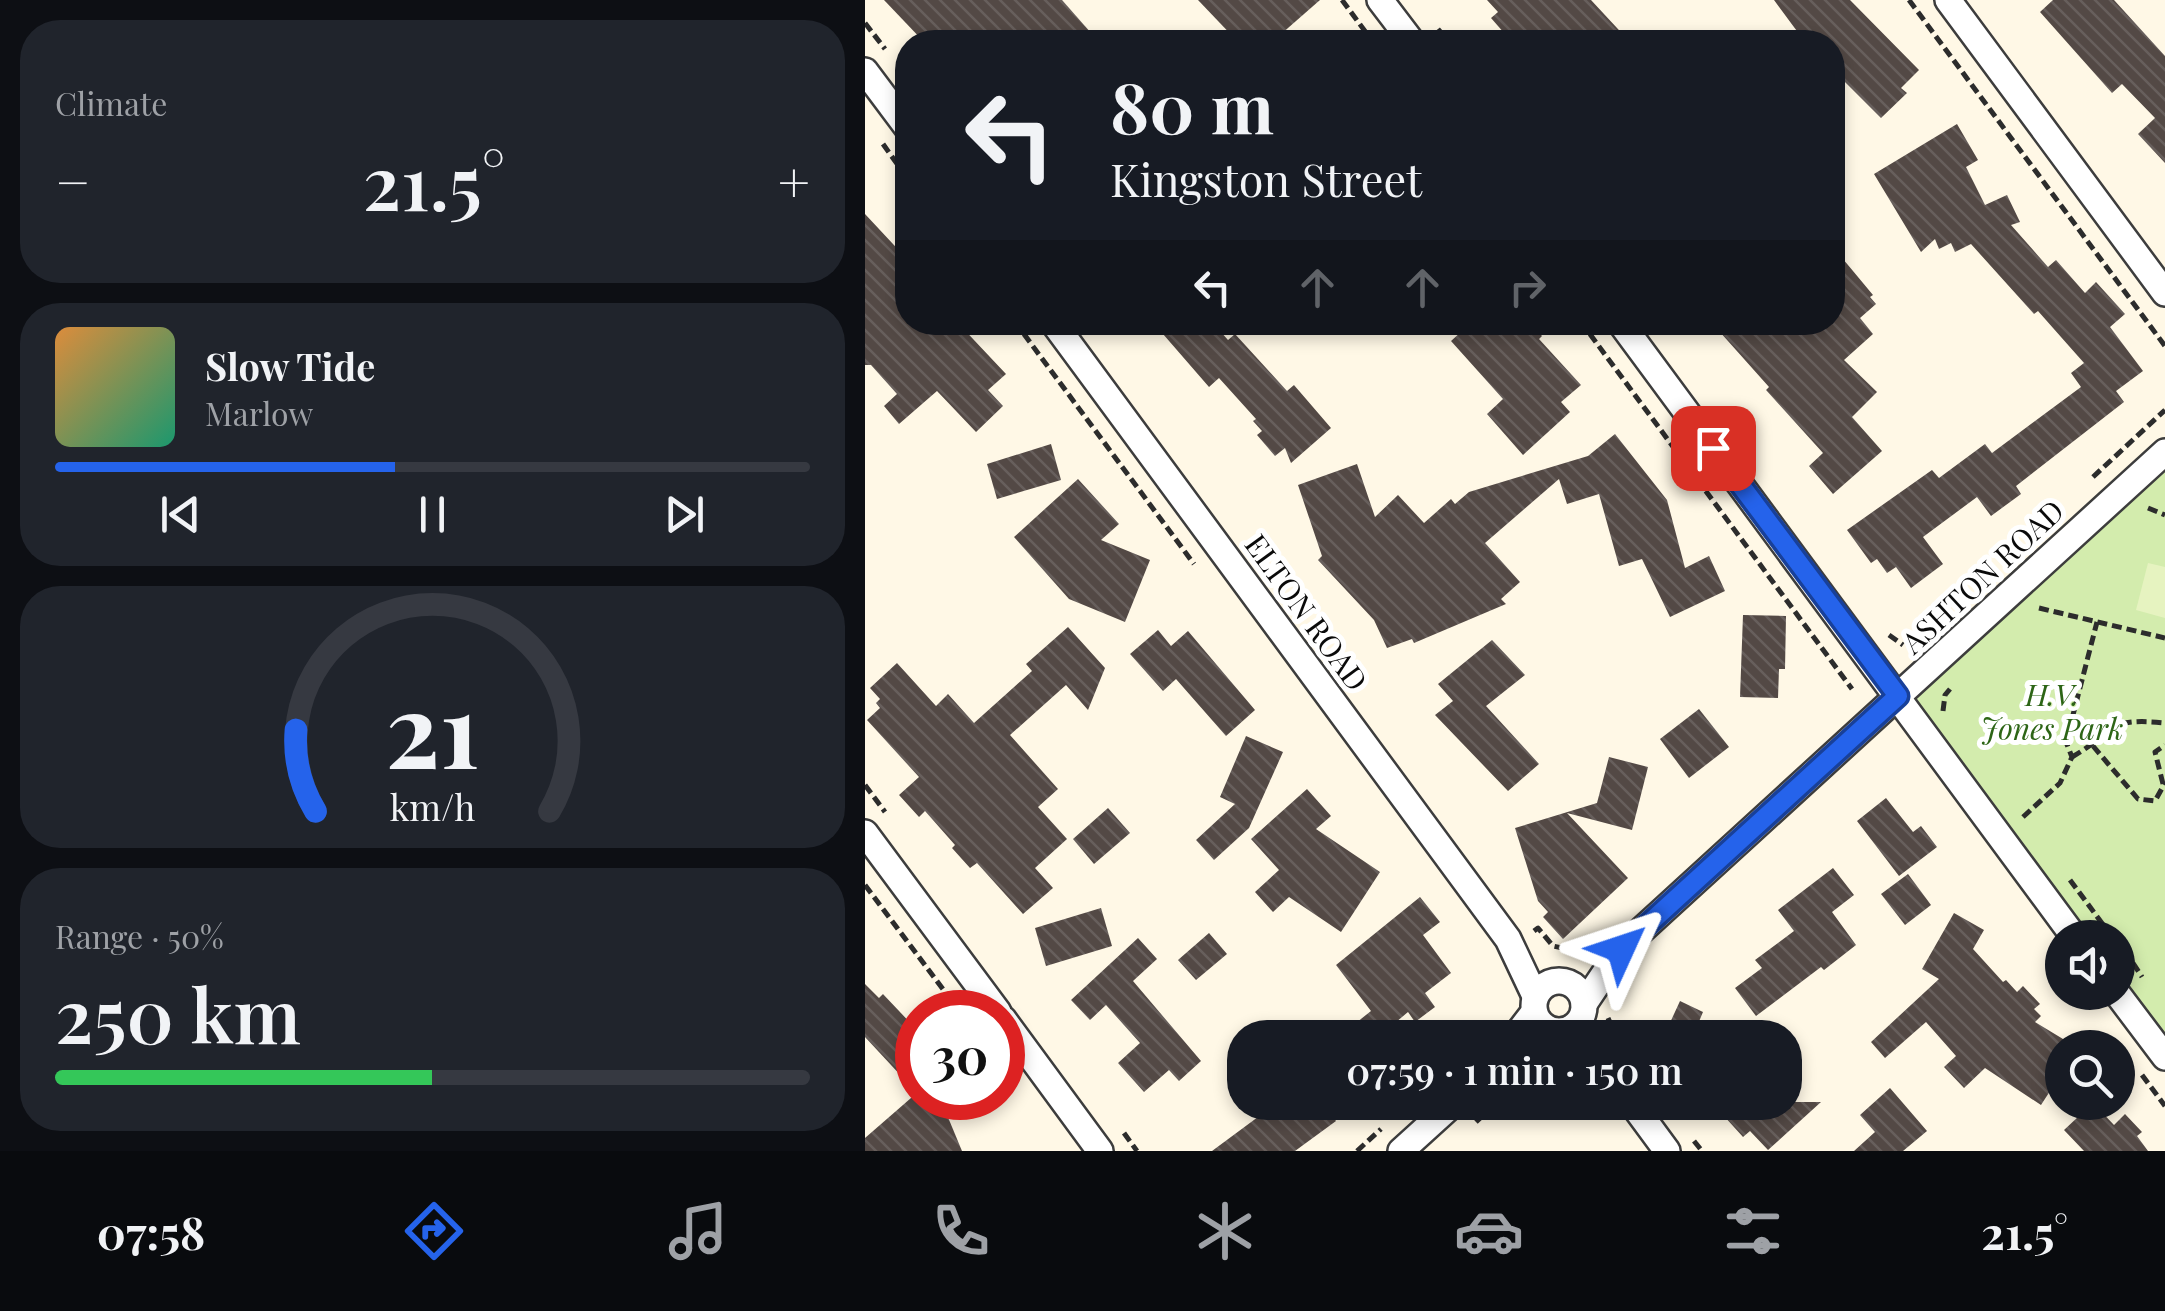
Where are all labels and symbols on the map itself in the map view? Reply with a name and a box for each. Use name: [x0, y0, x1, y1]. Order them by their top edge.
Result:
pin: [1671, 406, 1756, 491]
street label: ASHTON ROAD: [1891, 490, 2072, 662]
street label: ELTON ROAD: [1237, 526, 1377, 698]
park label: H.V. Jones Park: [1981, 674, 2123, 748]
position arrow: [1569, 897, 1673, 1001]
speed limit sign: 30: [895, 990, 1025, 1120]

